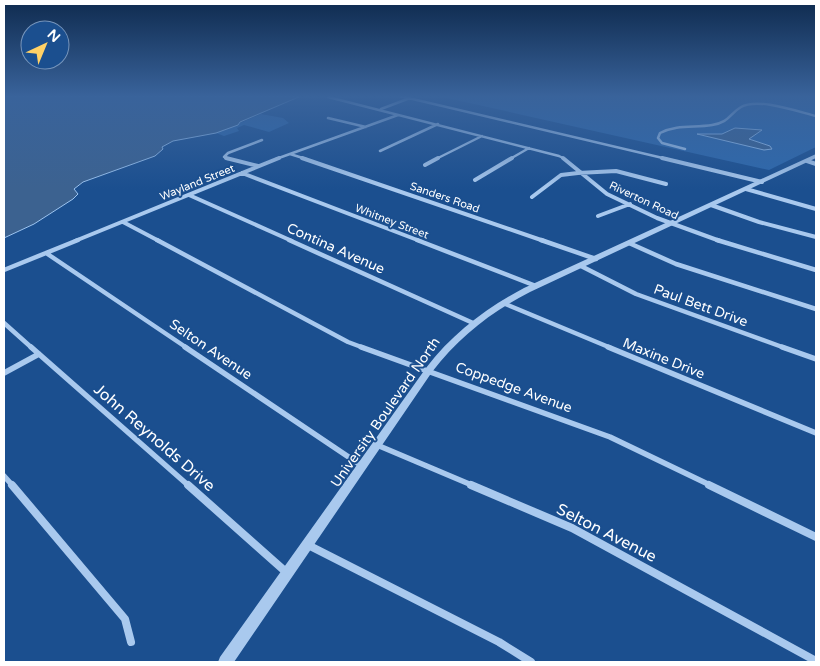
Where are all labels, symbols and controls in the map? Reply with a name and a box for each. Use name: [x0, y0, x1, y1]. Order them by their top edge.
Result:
north arrow: [20, 20, 70, 70]
text: N: [44, 26, 64, 46]
street label: Wayland Street: [158, 162, 236, 203]
street label: Sanders Road: [408, 179, 481, 215]
street label: Riverton Road: [607, 179, 680, 222]
street label: Whitney Street: [353, 201, 430, 241]
street label: Contina Avenue: [284, 219, 387, 278]
street label: Paul Bett Drive: [651, 281, 750, 330]
street label: Selton Avenue: [166, 316, 255, 383]
street label: University Boulevard North: [327, 334, 444, 491]
street label: Maxine Drive: [620, 334, 707, 383]
street label: Coppedge Avenue: [453, 358, 575, 417]
street label: John Reynolds Drive: [89, 379, 219, 496]
street label: Selton Avenue: [553, 499, 660, 567]

